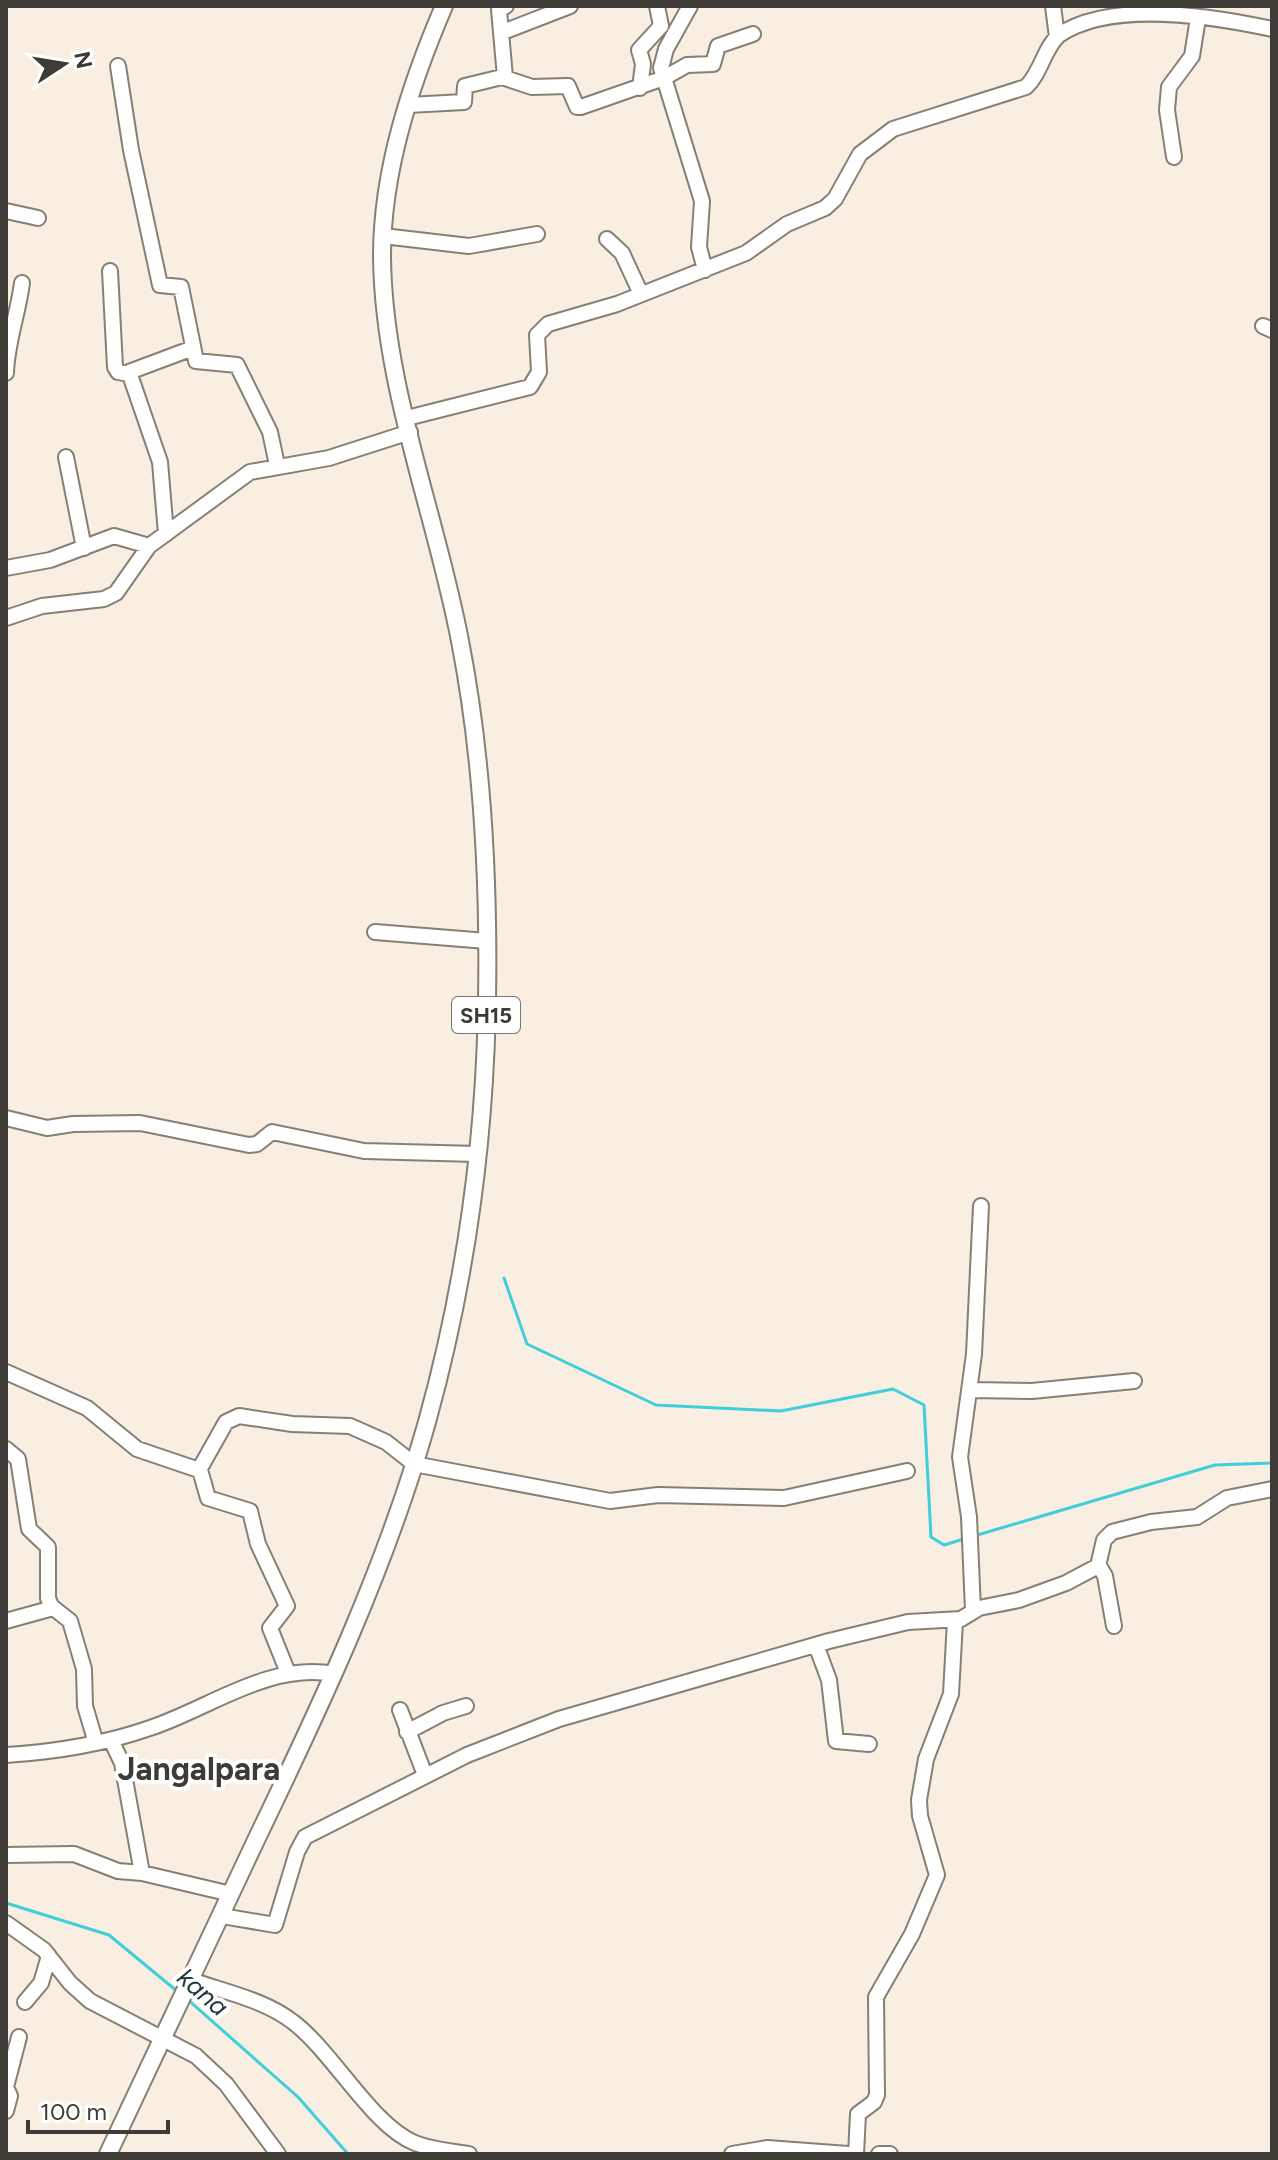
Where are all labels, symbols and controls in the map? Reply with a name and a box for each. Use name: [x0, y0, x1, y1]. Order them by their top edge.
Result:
north arrow: [24, 24, 104, 104]
text: N: [68, 49, 98, 71]
road number: SH15: [452, 997, 520, 1033]
district label: Jangalpara: [118, 1750, 280, 1788]
water label: kana: [171, 1961, 235, 2023]
scale bar: [28, 2084, 168, 2134]
text: 100 m: [40, 2097, 107, 2126]

